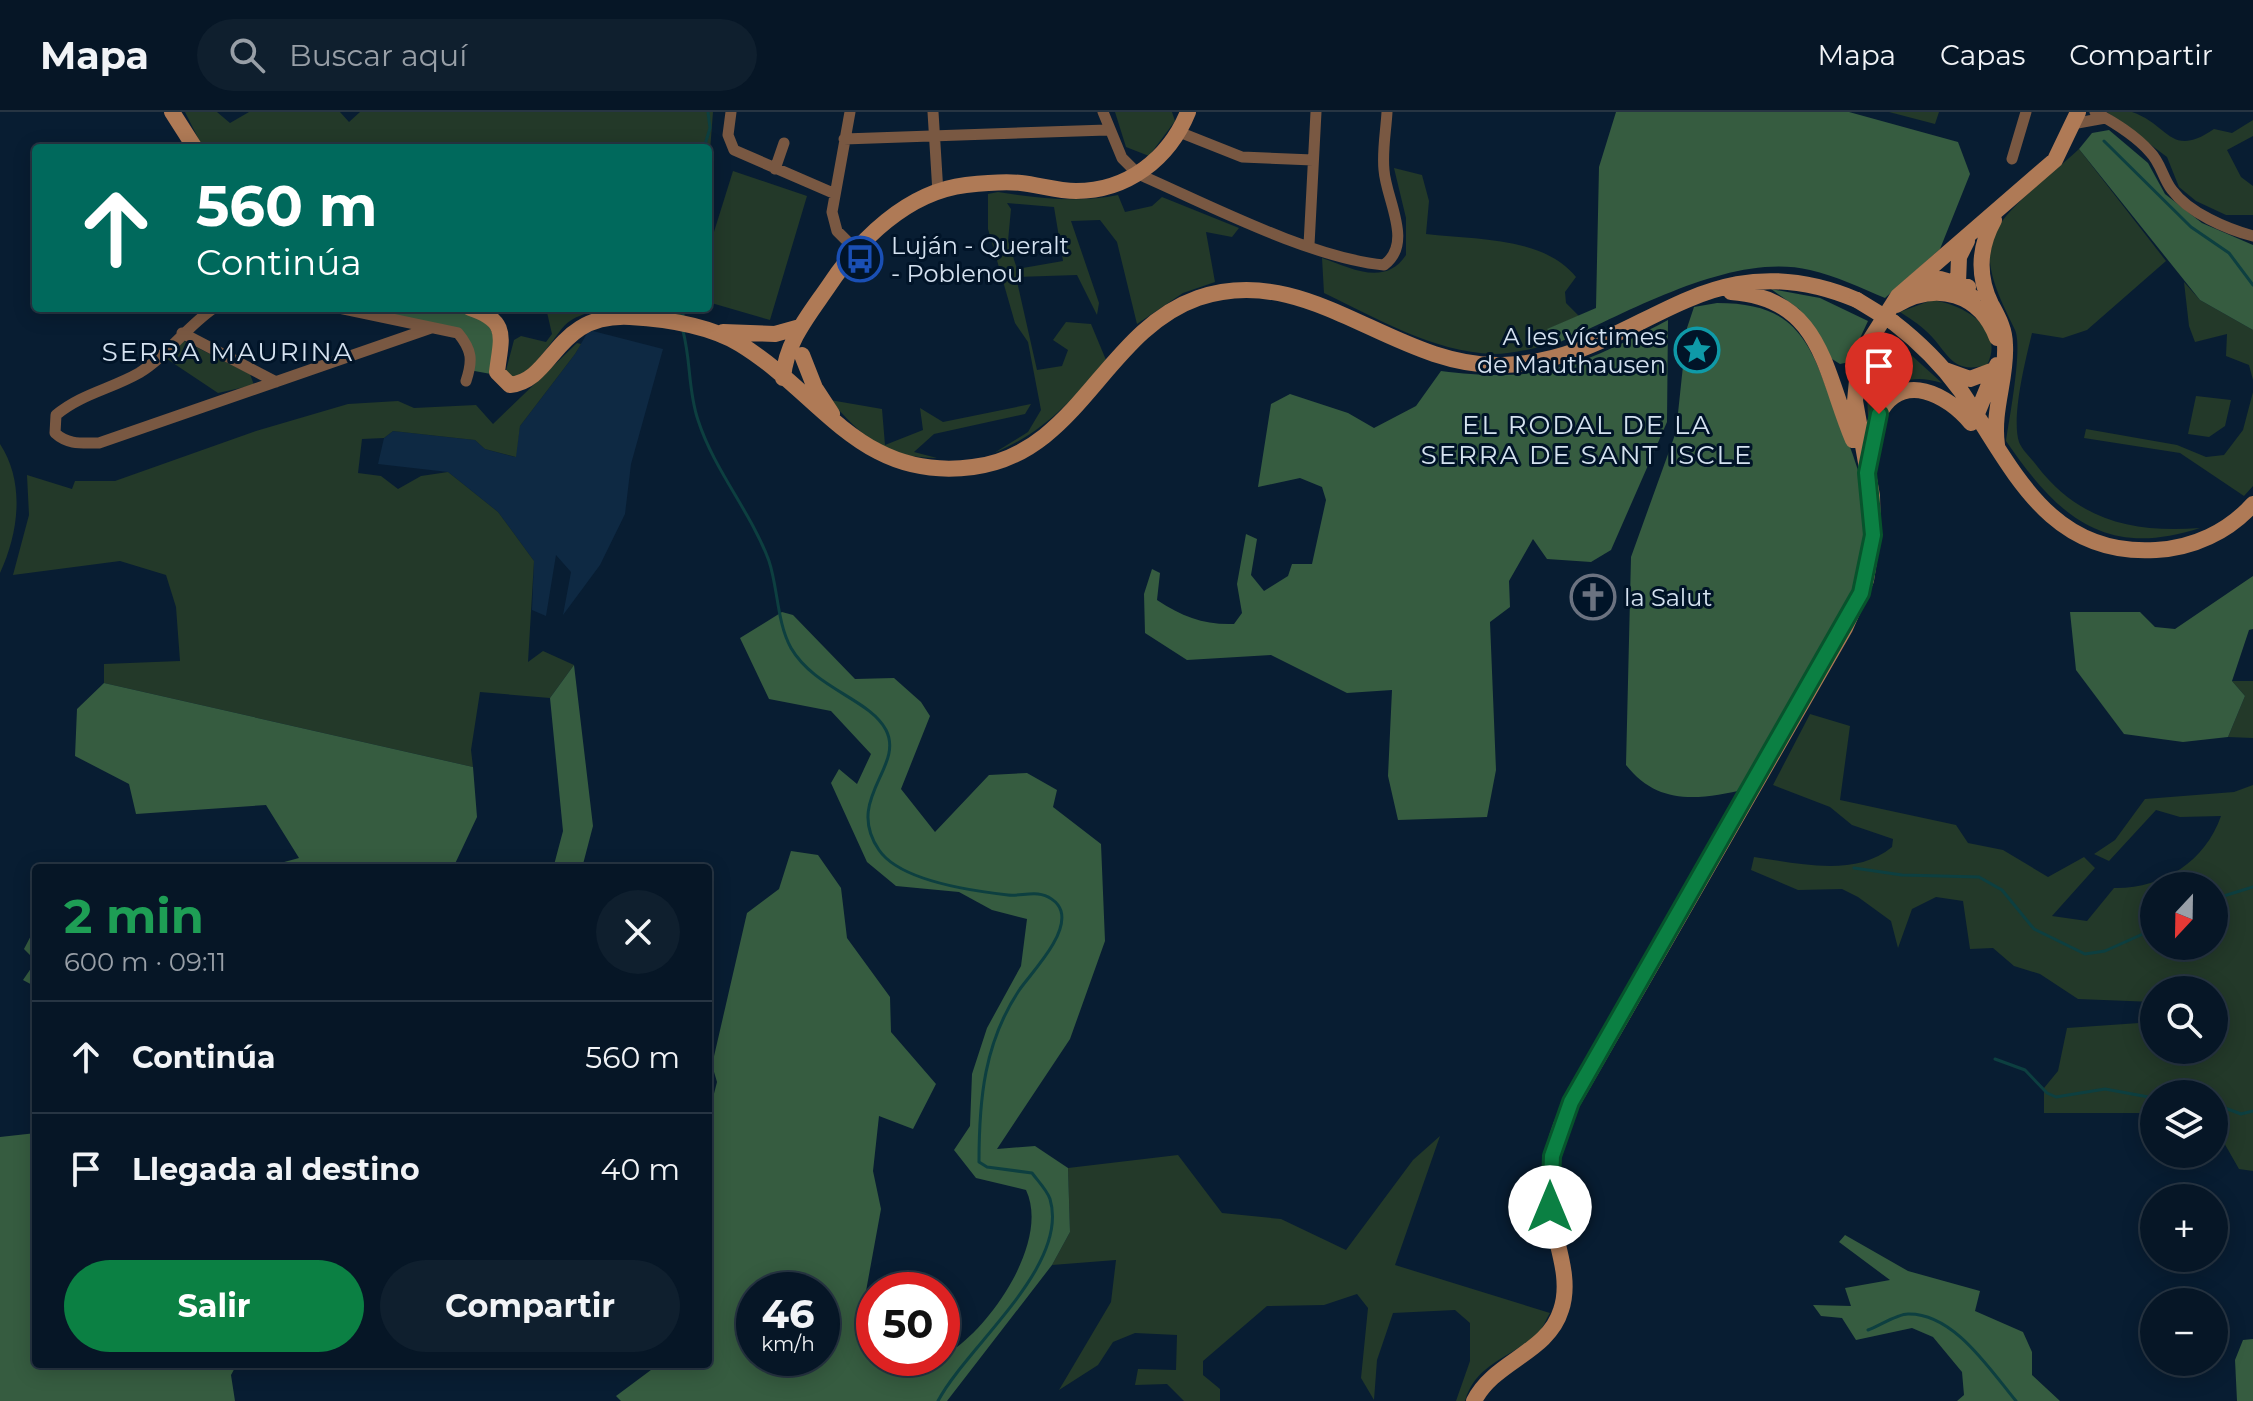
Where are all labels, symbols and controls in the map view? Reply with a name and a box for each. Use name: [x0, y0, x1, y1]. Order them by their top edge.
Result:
search box: [197, 19, 757, 91]
text: Mapa: [40, 32, 149, 79]
icon: search: [225, 33, 269, 77]
text: Buscar aquí: [289, 37, 467, 74]
text: Mapa: [1817, 38, 1896, 72]
text: Capas: [1940, 38, 2025, 72]
text: Compartir: [2069, 38, 2213, 72]
text: 560 m: [196, 172, 378, 240]
icon: ahead: [64, 176, 168, 280]
place label: Luján - Queralt - Poblenou: [891, 231, 1070, 288]
bus stop icon: Luján - Queralt - Poblenou: [836, 235, 884, 283]
text: Continúa: [196, 240, 362, 284]
place label: A les víctimes de Mauthausen: [1477, 322, 1666, 379]
place icon: A les víctimes de Mauthausen: [1673, 326, 1721, 374]
pin: [1845, 332, 1913, 414]
district label: SERRA MAURINA: [102, 336, 354, 368]
icon: arrive: [1857, 344, 1901, 388]
district label: EL RODAL DE LA SERRA DE SANT ISCLE: [1421, 409, 1753, 471]
church icon: la Salut: [1569, 573, 1617, 621]
place label: la Salut: [1624, 583, 1712, 612]
north arrow: [2140, 872, 2228, 960]
map controls: [2140, 872, 2228, 1376]
text: 2 min: [64, 887, 204, 945]
button: close: [596, 890, 680, 974]
text: 600 m · 09:11: [64, 946, 226, 978]
button: search: [2140, 976, 2228, 1064]
icon: ahead: [64, 1035, 108, 1079]
text: Continúa: [132, 1039, 275, 1076]
text: 560 m: [585, 1039, 680, 1076]
button: layers: [2140, 1080, 2228, 1168]
icon: arrive: [64, 1147, 108, 1191]
text: Llegada al destino: [132, 1151, 420, 1188]
text: 40 m: [601, 1151, 680, 1188]
position arrow: [1508, 1165, 1592, 1249]
button: +: [2140, 1184, 2228, 1272]
button: Salir: [64, 1260, 364, 1352]
button: Compartir: [380, 1260, 680, 1352]
speed limit sign: 50: [856, 1272, 960, 1376]
button: −: [2140, 1288, 2228, 1376]
text: 46: [761, 1289, 815, 1338]
text: km/h: [761, 1332, 815, 1356]

